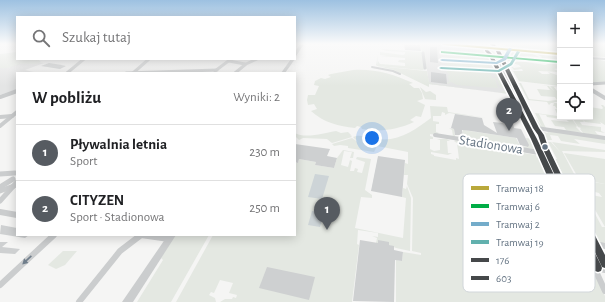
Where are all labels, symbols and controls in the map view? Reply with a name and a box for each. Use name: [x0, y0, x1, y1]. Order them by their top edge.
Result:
map controls: [557, 12, 593, 120]
button: +: [557, 12, 593, 48]
search box: [16, 16, 296, 60]
icon: search: [30, 27, 52, 49]
text: Szukaj tutaj: [62, 30, 131, 45]
button: −: [557, 48, 593, 84]
button: locate: [557, 84, 593, 120]
text: W pobliżu: [32, 89, 101, 106]
text: Wyniki: 2: [233, 91, 280, 104]
pin: 2: [496, 98, 522, 131]
your location: [362, 128, 382, 148]
street label: Stadionowa: [458, 133, 524, 157]
text: Pływalnia letnia: [70, 137, 167, 152]
unlabelled marker: [540, 142, 550, 152]
text: 1: [43, 146, 47, 159]
text: 230 m: [249, 146, 280, 159]
text: Sport: [70, 155, 97, 168]
legend: [463, 174, 595, 292]
text: Tramwaj 18: [496, 183, 544, 194]
text: CITYZEN: [70, 193, 124, 208]
pin: 1: [314, 197, 340, 230]
text: Tramwaj 6: [496, 201, 540, 212]
text: 2: [42, 202, 48, 215]
text: 250 m: [249, 202, 280, 215]
text: Sport · Stadionowa: [70, 211, 165, 224]
text: Tramwaj 2: [496, 219, 540, 230]
text: Tramwaj 19: [496, 237, 544, 248]
one-way arrow: [22, 255, 32, 265]
text: 176: [496, 255, 510, 266]
text: 603: [496, 273, 512, 284]

